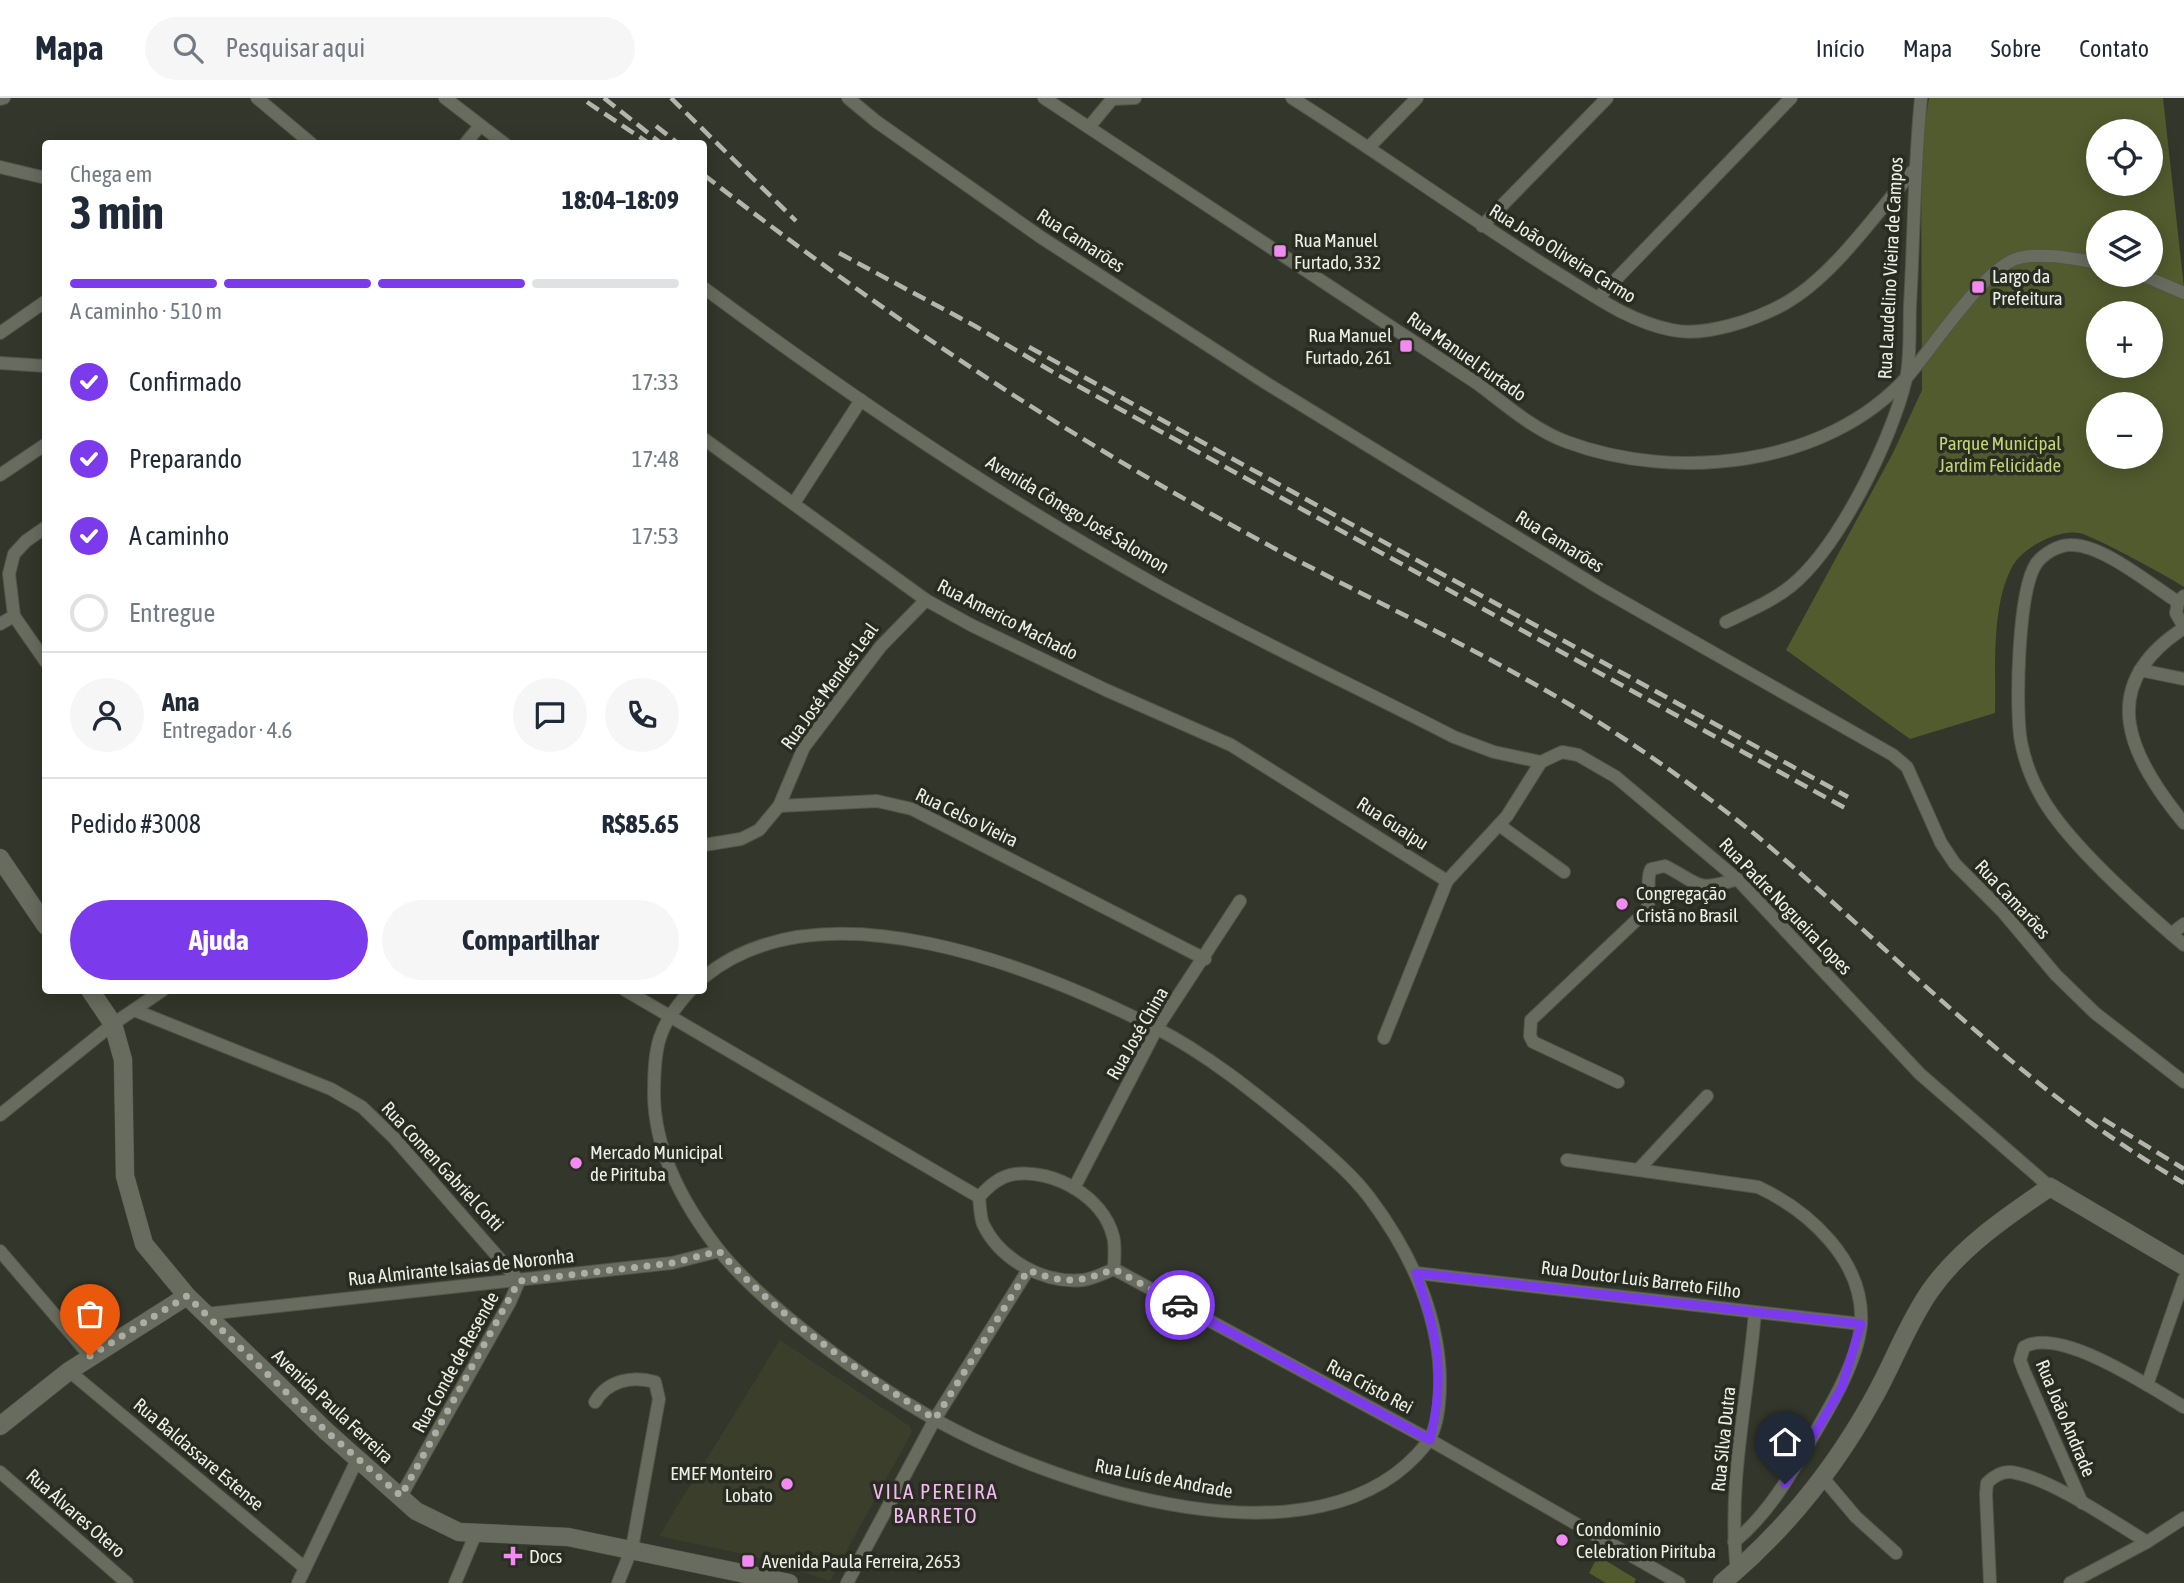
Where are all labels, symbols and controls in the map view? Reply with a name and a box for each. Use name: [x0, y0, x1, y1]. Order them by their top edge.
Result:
search box: [145, 17, 635, 80]
text: Mapa: [35, 29, 103, 67]
icon: search: [169, 29, 207, 67]
text: Pesquisar aqui: [225, 33, 365, 63]
text: Início: [1816, 35, 1865, 62]
text: Mapa: [1903, 35, 1953, 62]
text: Sobre: [1991, 35, 2041, 62]
text: Contato: [2079, 35, 2149, 62]
map controls: [2086, 119, 2163, 469]
button: locate: [2086, 119, 2163, 196]
street label: Rua Laudelino Vieira de Campos: [1873, 156, 1907, 380]
text: Chega em: [70, 161, 152, 187]
text: 18:04–18:09: [562, 185, 679, 215]
text: 3 min: [70, 186, 164, 239]
street label: Rua João Oliveira Carmo: [1486, 199, 1640, 307]
street label: Rua Camarões: [1033, 204, 1129, 277]
button: layers: [2086, 210, 2163, 287]
place label: Rua Manuel Furtado, 332: [1294, 229, 1381, 273]
marker: Rua Manuel Furtado, 332: [1272, 243, 1288, 259]
place label: Largo da Prefeitura: [1992, 265, 2063, 309]
marker: Largo da Prefeitura: [1970, 279, 1986, 295]
text: A caminho · 510 m: [70, 298, 222, 324]
button: +: [2086, 301, 2163, 378]
street label: Rua Manuel Furtado: [1403, 307, 1531, 405]
place label: Rua Manuel Furtado, 261: [1305, 324, 1392, 368]
marker: Rua Manuel Furtado, 261: [1398, 338, 1414, 354]
icon: check: [70, 363, 108, 401]
text: Confirmado: [129, 367, 242, 397]
text: 17:33: [632, 369, 679, 395]
button: −: [2086, 392, 2163, 469]
park label: Parque Municipal Jardim Felicidade: [1939, 432, 2061, 476]
icon: check: [70, 440, 108, 478]
text: Preparando: [129, 444, 242, 474]
text: 17:48: [632, 446, 679, 472]
street label: Avenida Cônego José Salomon: [982, 451, 1174, 577]
street label: Rua Camarões: [1512, 505, 1608, 577]
icon: check: [70, 517, 108, 555]
text: A caminho: [129, 521, 229, 551]
text: 17:53: [632, 523, 679, 549]
street label: Rua Americo Machado: [934, 574, 1082, 664]
text: Entregue: [129, 598, 215, 628]
street label: Rua José Mendes Leal: [776, 619, 882, 753]
button: person: [70, 678, 144, 752]
button: chat: [513, 678, 587, 752]
button: phone: [605, 678, 679, 752]
text: Ana: [162, 687, 199, 717]
text: Entregador · 4.6: [162, 717, 292, 743]
street label: Rua Celso Vieira: [912, 783, 1022, 851]
street label: Rua Guaipu: [1353, 792, 1433, 854]
text: Pedido #3008: [70, 809, 201, 839]
text: R$85.65: [602, 809, 679, 839]
street label: Rua Padre Nogueira Lopes: [1715, 833, 1857, 979]
street label: Rua Camarões: [1971, 855, 2055, 943]
place label: Congregação Cristã no Brasil: [1636, 882, 1738, 926]
marker: Congregação Cristã no Brasil: [1614, 896, 1630, 912]
button: Ajuda: [70, 900, 368, 980]
button: Compartilhar: [382, 900, 679, 980]
street label: Rua José China: [1102, 983, 1172, 1083]
street label: Rua Comen Gabriel Cotti: [377, 1097, 509, 1235]
place label: Mercado Municipal de Pirituba: [590, 1141, 723, 1185]
marker: Mercado Municipal de Pirituba: [568, 1155, 584, 1171]
street label: Rua Almirante Isaias de Noronha: [347, 1244, 575, 1290]
street label: Rua Doutor Luis Barreto Filho: [1540, 1256, 1742, 1302]
courier: [1145, 1270, 1215, 1340]
pin: [60, 1284, 120, 1356]
icon: car: [1161, 1286, 1199, 1324]
street label: Rua Conde de Resende: [407, 1288, 503, 1436]
icon: bag: [71, 1295, 109, 1333]
street label: Avenida Paula Ferreira: [268, 1344, 398, 1468]
street label: Rua Cristo Rei: [1323, 1354, 1417, 1418]
street label: Rua João Andrade: [2032, 1356, 2100, 1480]
street label: Rua Silva Dutra: [1707, 1385, 1739, 1493]
street label: Rua Baldassare Estense: [130, 1393, 268, 1515]
pin: [1755, 1412, 1815, 1484]
icon: home: [1766, 1423, 1804, 1461]
street label: Rua Luís de Andrade: [1093, 1454, 1235, 1502]
place label: EMEF Monteiro Lobato: [670, 1462, 773, 1506]
street label: Rua Álvares Otero: [22, 1464, 130, 1562]
marker: EMEF Monteiro Lobato: [779, 1476, 795, 1492]
district label: VILA PEREIRA BARRETO: [873, 1479, 999, 1527]
place label: Condomínio Celebration Pirituba: [1576, 1518, 1716, 1562]
marker: Condomínio Celebration Pirituba: [1554, 1532, 1570, 1548]
place label: Docs: [529, 1545, 563, 1567]
marker: Docs: [503, 1546, 523, 1566]
place label: Avenida Paula Ferreira, 2653: [762, 1550, 961, 1572]
marker: Avenida Paula Ferreira, 2653: [740, 1553, 756, 1569]

